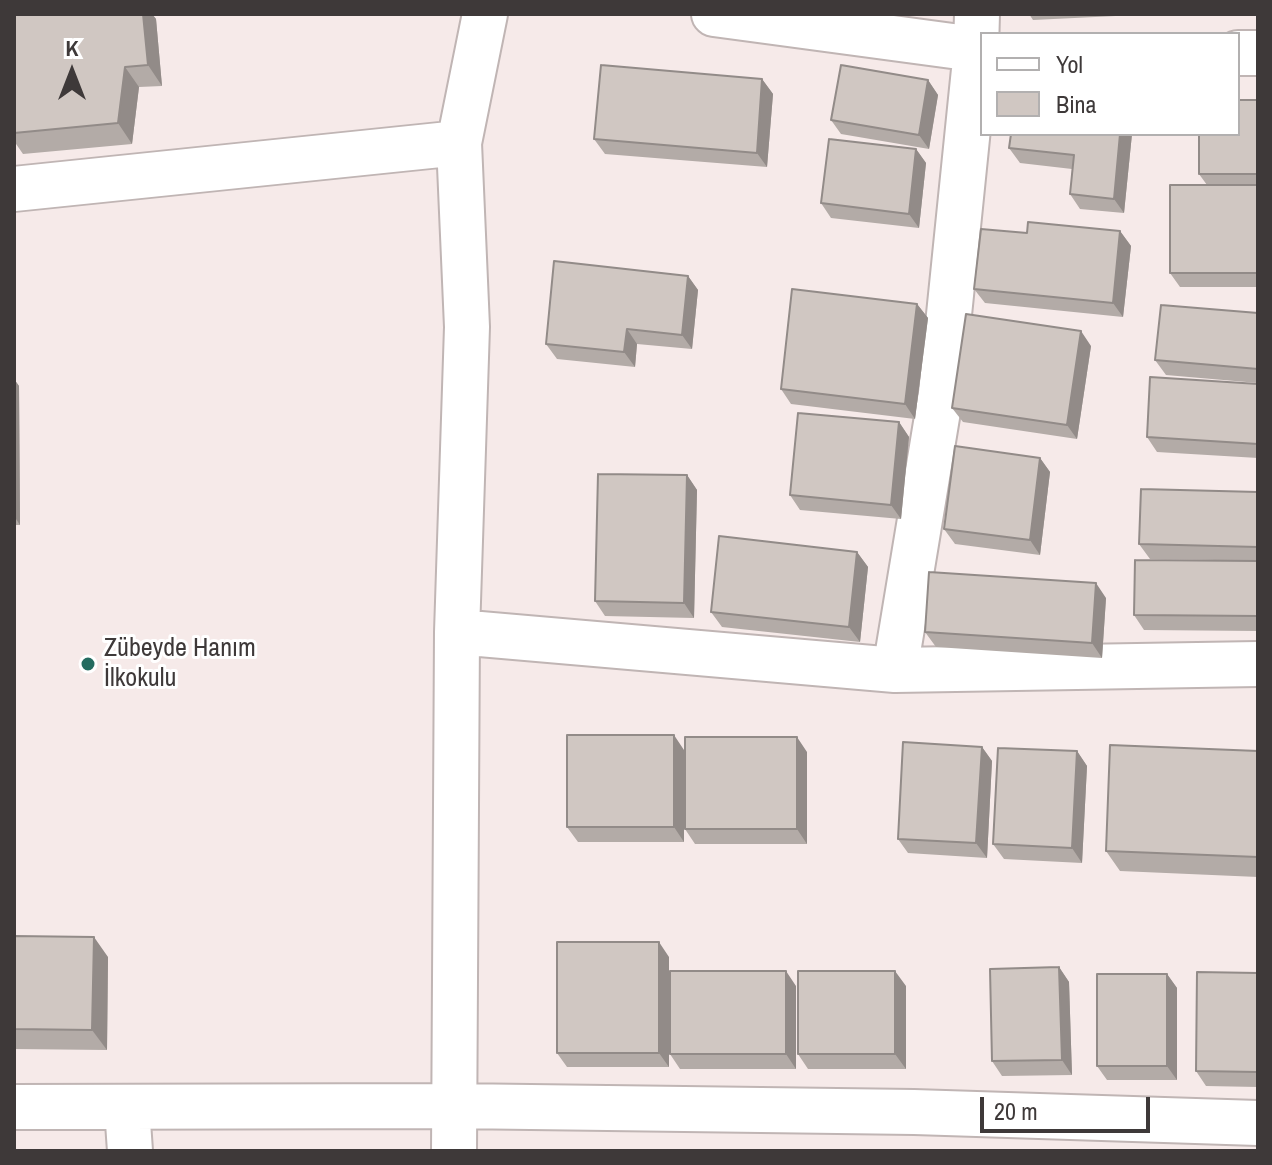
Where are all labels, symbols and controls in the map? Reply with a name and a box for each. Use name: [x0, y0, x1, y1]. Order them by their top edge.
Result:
north arrow: [32, 32, 112, 112]
legend: [980, 32, 1240, 136]
text: K: [65, 33, 79, 63]
text: Yol: [1056, 48, 1083, 80]
text: Bina: [1056, 88, 1097, 120]
place label: Zübeyde Hanım İlkokulu: [104, 633, 256, 694]
marker: Zübeyde Hanım İlkokulu: [79, 655, 97, 673]
scale bar: [984, 1081, 1154, 1131]
text: 20 m: [994, 1095, 1038, 1127]

